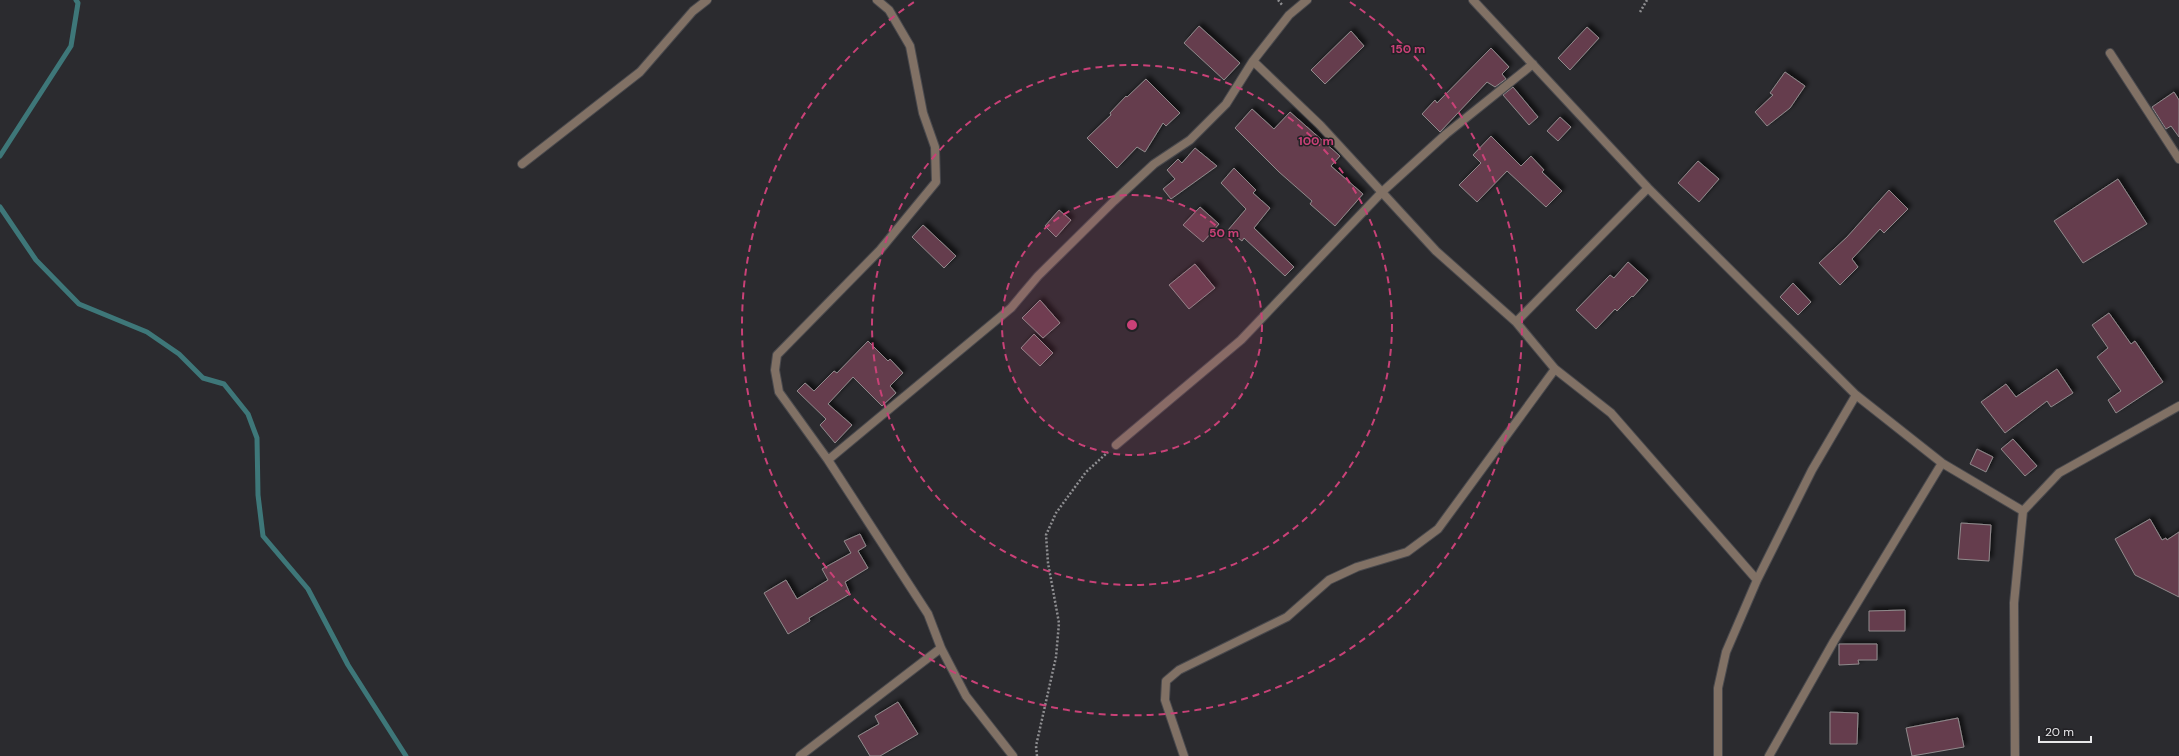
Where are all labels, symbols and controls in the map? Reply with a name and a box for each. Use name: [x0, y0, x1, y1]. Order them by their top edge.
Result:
text: 150 m: [1391, 41, 1425, 57]
text: 100 m: [1298, 133, 1334, 149]
text: 50 m: [1209, 225, 1239, 241]
centre of rings: [1125, 318, 1139, 332]
scale bar: [2039, 718, 2091, 744]
text: 20 m: [2045, 724, 2074, 740]

